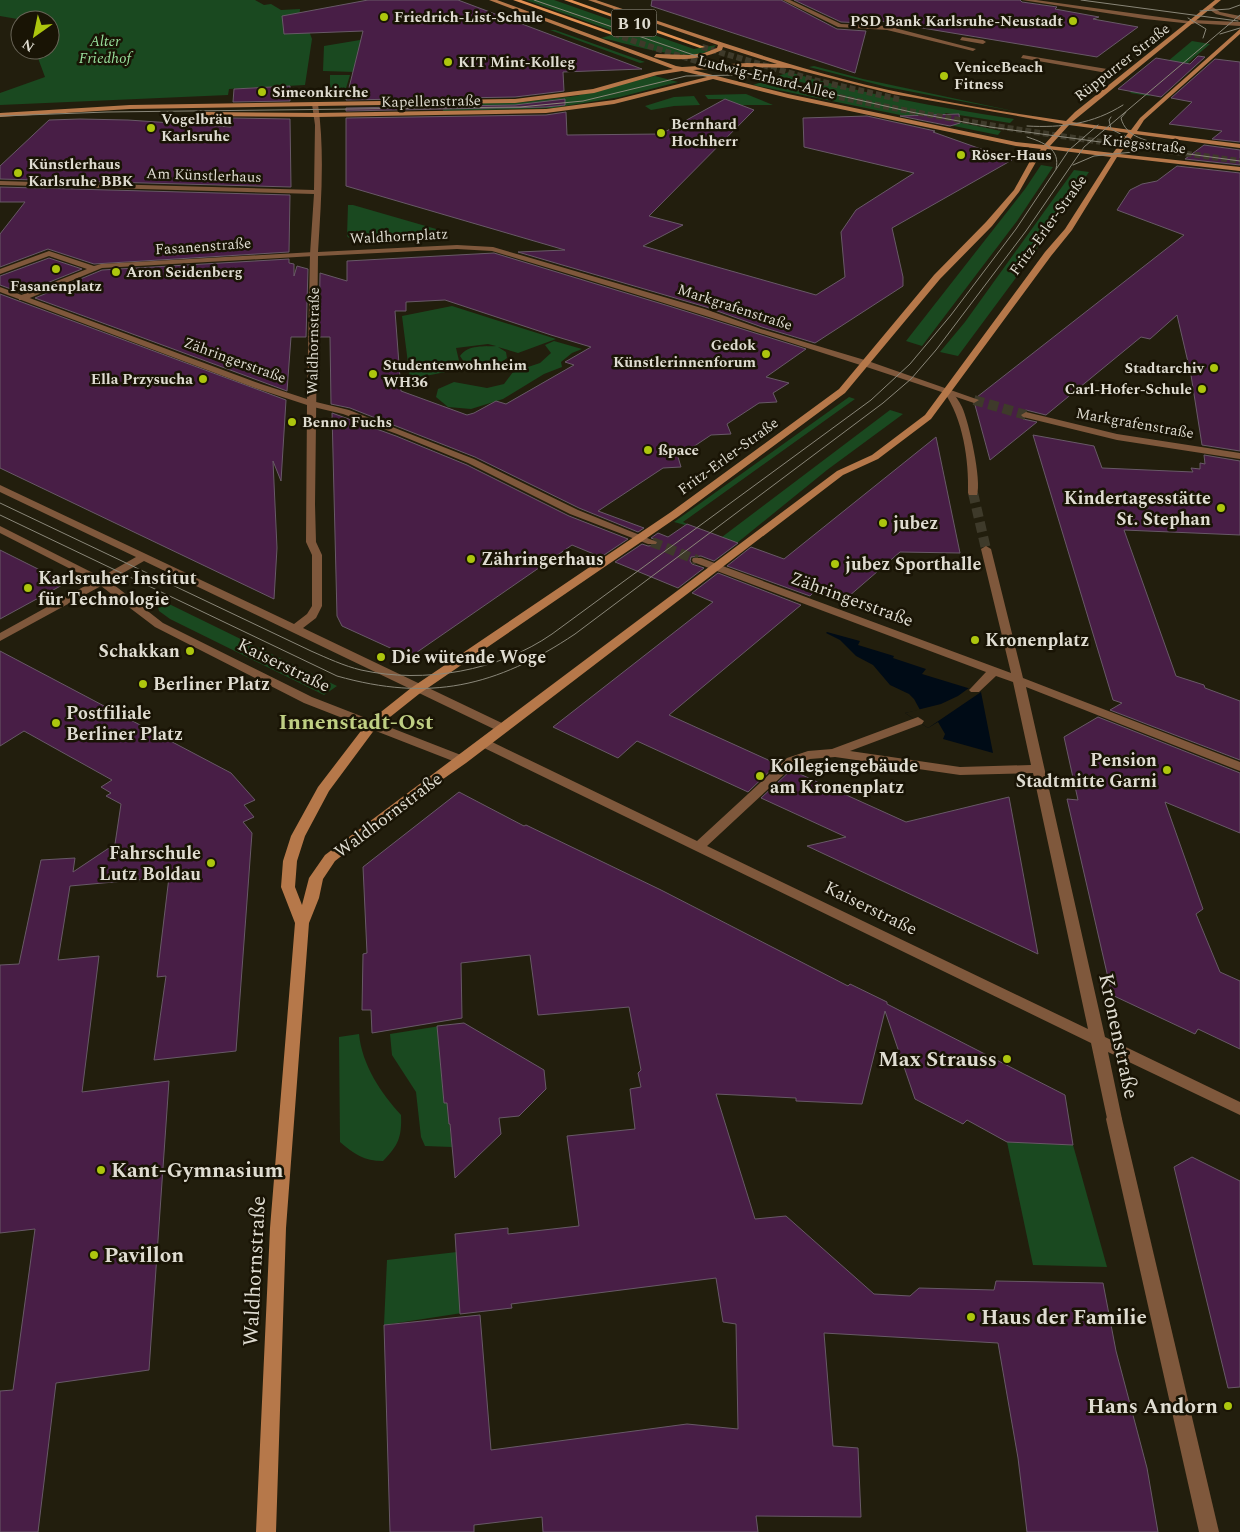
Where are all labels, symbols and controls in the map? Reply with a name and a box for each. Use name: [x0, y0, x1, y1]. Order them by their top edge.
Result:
place label: Friedrich-List-Schule: [394, 6, 543, 29]
road number: B 10: [612, 9, 656, 36]
north arrow: [10, 10, 60, 60]
place label: PSD Bank Karlsruhe-Neustadt: [850, 10, 1063, 33]
marker: Friedrich-List-Schule: [378, 11, 390, 23]
marker: PSD Bank Karlsruhe-Neustadt: [1067, 15, 1079, 27]
street label: Rüppurrer Straße: [1070, 18, 1175, 107]
park label: Alter Friedhof: [79, 30, 133, 70]
text: N: [18, 34, 39, 57]
street label: Ludwig-Erhard-Allee: [695, 49, 838, 106]
place label: KIT Mint-Kolleg: [458, 51, 575, 74]
marker: KIT Mint-Kolleg: [442, 56, 454, 68]
place label: VeniceBeach Fitness: [954, 56, 1043, 96]
marker: VeniceBeach Fitness: [938, 70, 950, 82]
place label: Simeonkirche: [272, 81, 368, 104]
marker: Simeonkirche: [256, 86, 268, 98]
street label: Kapellenstraße: [381, 89, 481, 114]
place label: Vogelbräu Karlsruhe: [161, 108, 232, 148]
place label: Bernhard Hochherr: [671, 113, 738, 153]
marker: Vogelbräu Karlsruhe: [145, 122, 157, 134]
marker: Bernhard Hochherr: [655, 127, 667, 139]
street label: Kriegsstraße: [1101, 129, 1187, 160]
place label: Röser-Haus: [971, 144, 1052, 167]
marker: Röser-Haus: [955, 149, 967, 161]
place label: Künstlerhaus Karlsruhe BBK: [28, 153, 134, 193]
street label: Am Künstlerhaus: [146, 162, 262, 189]
marker: Künstlerhaus Karlsruhe BBK: [12, 167, 24, 179]
street label: Fritz-Erler-Straße: [1004, 170, 1093, 280]
street label: Waldhornplatz: [349, 222, 449, 251]
street label: Fasanenstraße: [154, 232, 252, 261]
place label: Aron Seidenberg: [126, 261, 243, 284]
marker: Fasanenplatz: [50, 263, 62, 275]
marker: Aron Seidenberg: [110, 266, 122, 278]
place label: Fasanenplatz: [10, 275, 102, 298]
street label: Markgrafenstraße: [674, 278, 795, 337]
street label: Waldhornstraße: [301, 287, 326, 395]
street label: Zähringerstraße: [180, 331, 289, 390]
place label: Gedok Künstlerinnenforum: [613, 334, 756, 374]
marker: Gedok Künstlerinnenforum: [760, 348, 772, 360]
place label: Studentenwohnheim WH36: [383, 354, 527, 394]
place label: Stadtarchiv: [1125, 357, 1205, 380]
marker: Stadtarchiv: [1208, 362, 1220, 374]
place label: Ella Przysucha: [91, 368, 193, 391]
marker: Studentenwohnheim WH36: [367, 368, 379, 380]
marker: Ella Przysucha: [197, 373, 209, 385]
place label: Carl-Hofer-Schule: [1065, 378, 1192, 401]
marker: Carl-Hofer-Schule: [1196, 383, 1208, 395]
street label: Markgrafenstraße: [1074, 402, 1196, 445]
place label: Benno Fuchs: [302, 411, 392, 434]
street label: Fritz-Erler-Straße: [673, 412, 783, 501]
marker: Benno Fuchs: [286, 416, 298, 428]
place label: ßpace: [658, 439, 699, 462]
marker: ßpace: [642, 444, 654, 456]
place label: Kindertagesstätte St. Stephan: [1064, 485, 1211, 533]
marker: Kindertagesstätte St. Stephan: [1215, 502, 1227, 514]
place label: jubez: [893, 510, 938, 537]
marker: jubez: [877, 517, 889, 529]
place label: Zähringerhaus: [481, 546, 604, 573]
place label: jubez Sporthalle: [845, 551, 981, 578]
marker: Zähringerhaus: [465, 553, 477, 565]
marker: jubez Sporthalle: [829, 558, 841, 570]
place label: Karlsruher Institut für Technologie: [38, 565, 197, 613]
street label: Zähringerstraße: [786, 565, 917, 634]
marker: Karlsruher Institut für Technologie: [22, 582, 34, 594]
place label: Kronenplatz: [985, 627, 1089, 654]
street label: Kaiserstraße: [233, 631, 335, 700]
marker: Kronenplatz: [969, 634, 981, 646]
place label: Schakkan: [99, 638, 180, 665]
place label: Die wütende Woge: [391, 644, 546, 671]
marker: Schakkan: [184, 645, 196, 657]
marker: Die wütende Woge: [375, 651, 387, 663]
place label: Berliner Platz: [153, 671, 270, 698]
marker: Berliner Platz: [137, 678, 149, 690]
place label: Postfiliale Berliner Platz: [66, 700, 183, 748]
district label: Innenstadt-Ost: [278, 706, 434, 739]
marker: Postfiliale Berliner Platz: [50, 717, 62, 729]
place label: Pension Stadtmitte Garni: [1016, 747, 1157, 795]
place label: Kollegiengebäude am Kronenplatz: [770, 753, 918, 801]
marker: Pension Stadtmitte Garni: [1161, 764, 1173, 776]
street label: Waldhornstraße: [329, 766, 448, 865]
marker: Kollegiengebäude am Kronenplatz: [754, 770, 766, 782]
place label: Fahrschule Lutz Boldau: [99, 840, 201, 888]
marker: Fahrschule Lutz Boldau: [205, 857, 217, 869]
street label: Kaiserstraße: [820, 874, 922, 943]
street label: Kronenstraße: [1089, 971, 1147, 1102]
place label: Max Strauss: [878, 1044, 997, 1076]
marker: Max Strauss: [1001, 1053, 1013, 1065]
place label: Kant-Gymnasium: [111, 1155, 283, 1187]
marker: Kant-Gymnasium: [95, 1164, 107, 1176]
street label: Waldhornstraße: [235, 1195, 275, 1347]
place label: Pavillon: [104, 1240, 184, 1272]
marker: Pavillon: [88, 1249, 100, 1261]
place label: Haus der Familie: [981, 1302, 1147, 1334]
marker: Haus der Familie: [965, 1311, 977, 1323]
place label: Hans Andorn: [1087, 1391, 1218, 1423]
marker: Hans Andorn: [1222, 1400, 1234, 1412]

